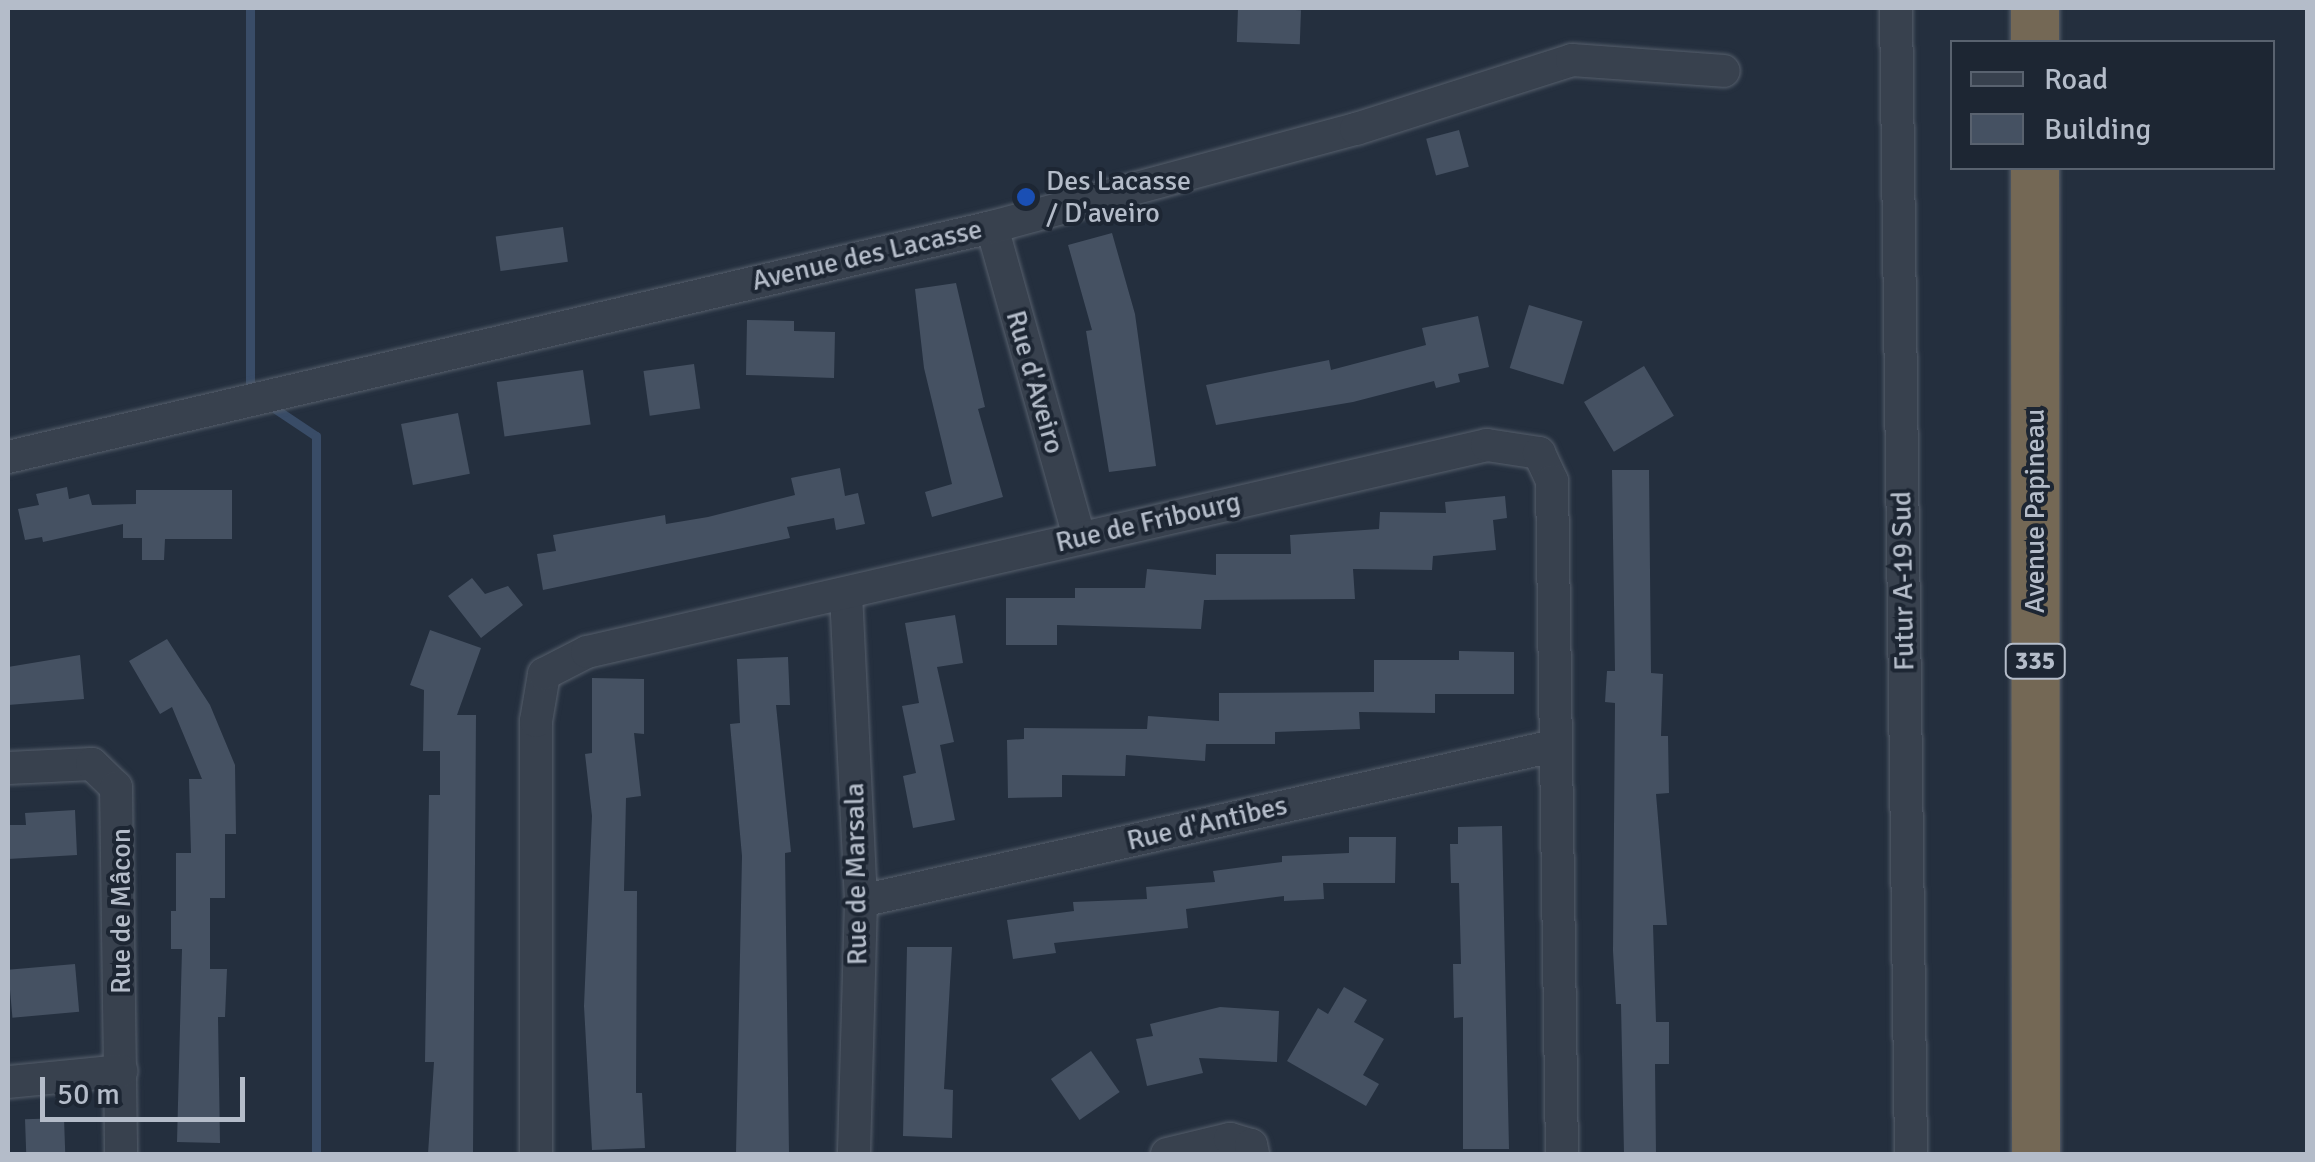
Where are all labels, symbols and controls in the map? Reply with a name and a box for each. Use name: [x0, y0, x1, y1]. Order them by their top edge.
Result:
legend: [1950, 40, 2275, 170]
text: Road: [2044, 61, 2108, 98]
text: Building: [2044, 111, 2151, 148]
place label: Des Lacasse / D'aveiro: [1046, 164, 1191, 230]
marker: Des Lacasse / D'aveiro: [1015, 186, 1037, 208]
street label: Avenue des Lacasse: [749, 212, 985, 298]
street label: Rue d'Aveiro: [999, 307, 1071, 457]
street label: Avenue Papineau: [2018, 409, 2052, 613]
street label: Rue de Fribourg: [1052, 484, 1244, 560]
street label: Futur A-19 Sud: [1885, 491, 1921, 671]
road number: 335: [2002, 641, 2068, 681]
street label: Rue de Marsala: [838, 782, 874, 966]
street label: Rue d'Antibes: [1124, 788, 1290, 858]
street label: Rue de Mâcon: [104, 828, 138, 994]
scale bar: [45, 1057, 250, 1119]
text: 50 m: [57, 1076, 120, 1113]

